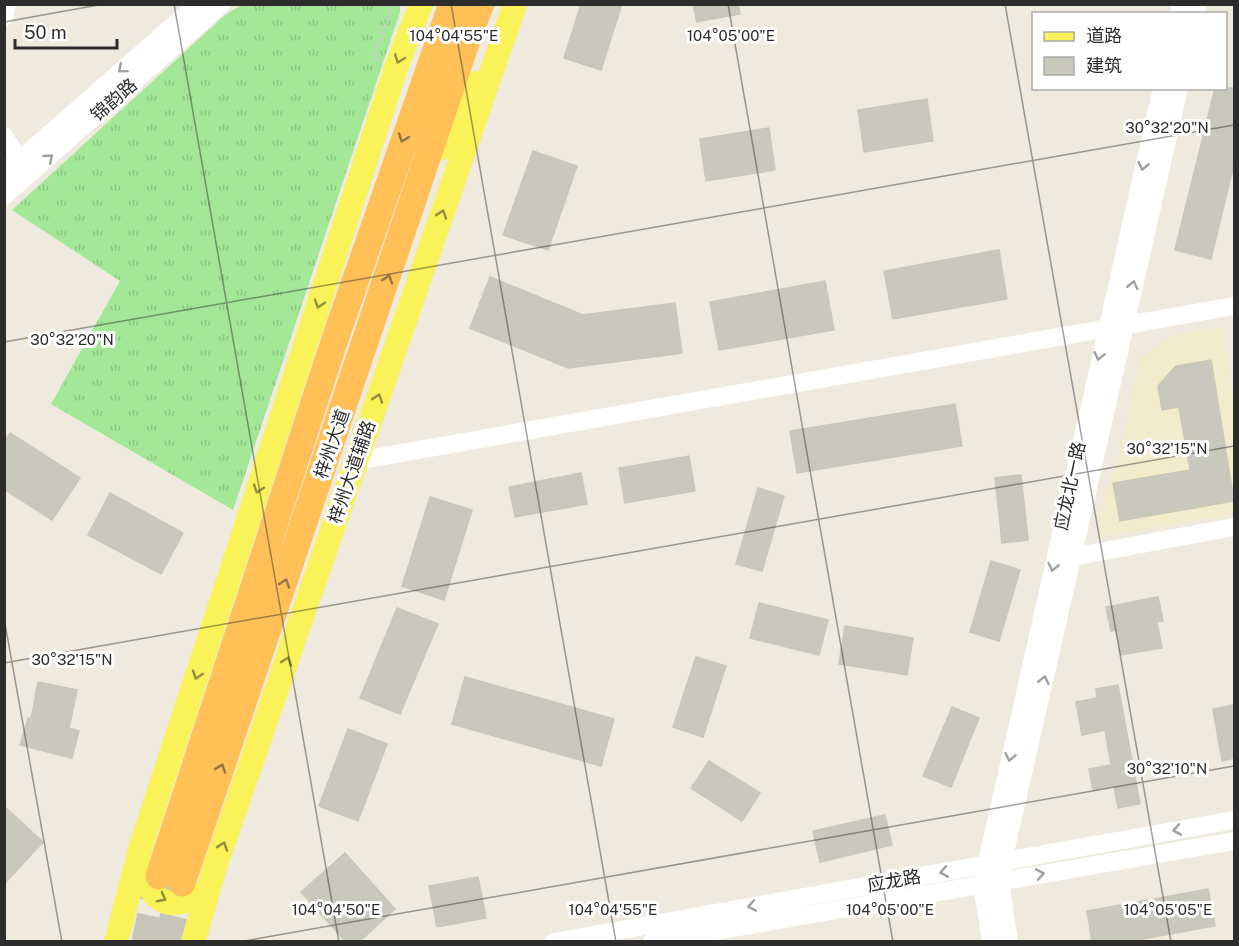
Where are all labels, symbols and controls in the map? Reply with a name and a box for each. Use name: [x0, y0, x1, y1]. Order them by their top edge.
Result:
scale bar: [15, 12, 117, 50]
legend: [1032, 12, 1227, 90]
text: 50 m: [24, 22, 67, 43]
text: 道路: [1086, 25, 1122, 46]
text: 104°04'55"E: [410, 27, 498, 44]
text: 104°05'00"E: [687, 27, 775, 44]
one-way arrow: [394, 53, 406, 64]
text: 建筑: [1086, 55, 1122, 76]
one-way arrow: [118, 62, 129, 73]
street label: 锦韵路: [86, 74, 141, 125]
text: 30°32'20"N: [1125, 119, 1209, 136]
one-way arrow: [398, 132, 410, 143]
one-way arrow: [42, 154, 53, 165]
one-way arrow: [1138, 161, 1151, 171]
one-way arrow: [435, 209, 448, 220]
one-way arrow: [380, 274, 393, 285]
one-way arrow: [1126, 281, 1139, 291]
one-way arrow: [314, 298, 327, 309]
text: 30°32'20"N: [30, 331, 114, 348]
one-way arrow: [1094, 351, 1107, 361]
one-way arrow: [371, 393, 384, 404]
street label: 梓州大道: [310, 406, 353, 481]
street label: 梓州大道辅路: [324, 417, 379, 526]
street label: 应龙北一路: [1050, 440, 1089, 532]
text: 30°32'15"N: [1127, 440, 1208, 457]
one-way arrow: [253, 483, 266, 494]
one-way arrow: [1047, 561, 1060, 571]
one-way arrow: [277, 578, 290, 589]
text: 30°32'15"N: [32, 651, 113, 668]
one-way arrow: [279, 656, 292, 667]
one-way arrow: [192, 669, 205, 680]
one-way arrow: [1036, 676, 1049, 686]
one-way arrow: [1005, 752, 1018, 762]
text: 30°32'10"N: [1127, 760, 1207, 777]
one-way arrow: [214, 763, 227, 774]
one-way arrow: [1172, 824, 1182, 836]
one-way arrow: [215, 841, 228, 852]
street label: 应龙路: [866, 865, 922, 896]
one-way arrow: [939, 865, 949, 878]
one-way arrow: [1035, 868, 1045, 881]
one-way arrow: [156, 891, 166, 902]
one-way arrow: [747, 899, 757, 912]
text: 104°04'50"E: [292, 901, 380, 918]
text: 104°04'55"E: [569, 901, 657, 918]
text: 104°05'00"E: [846, 901, 934, 918]
text: 104°05'05"E: [1124, 901, 1212, 918]

